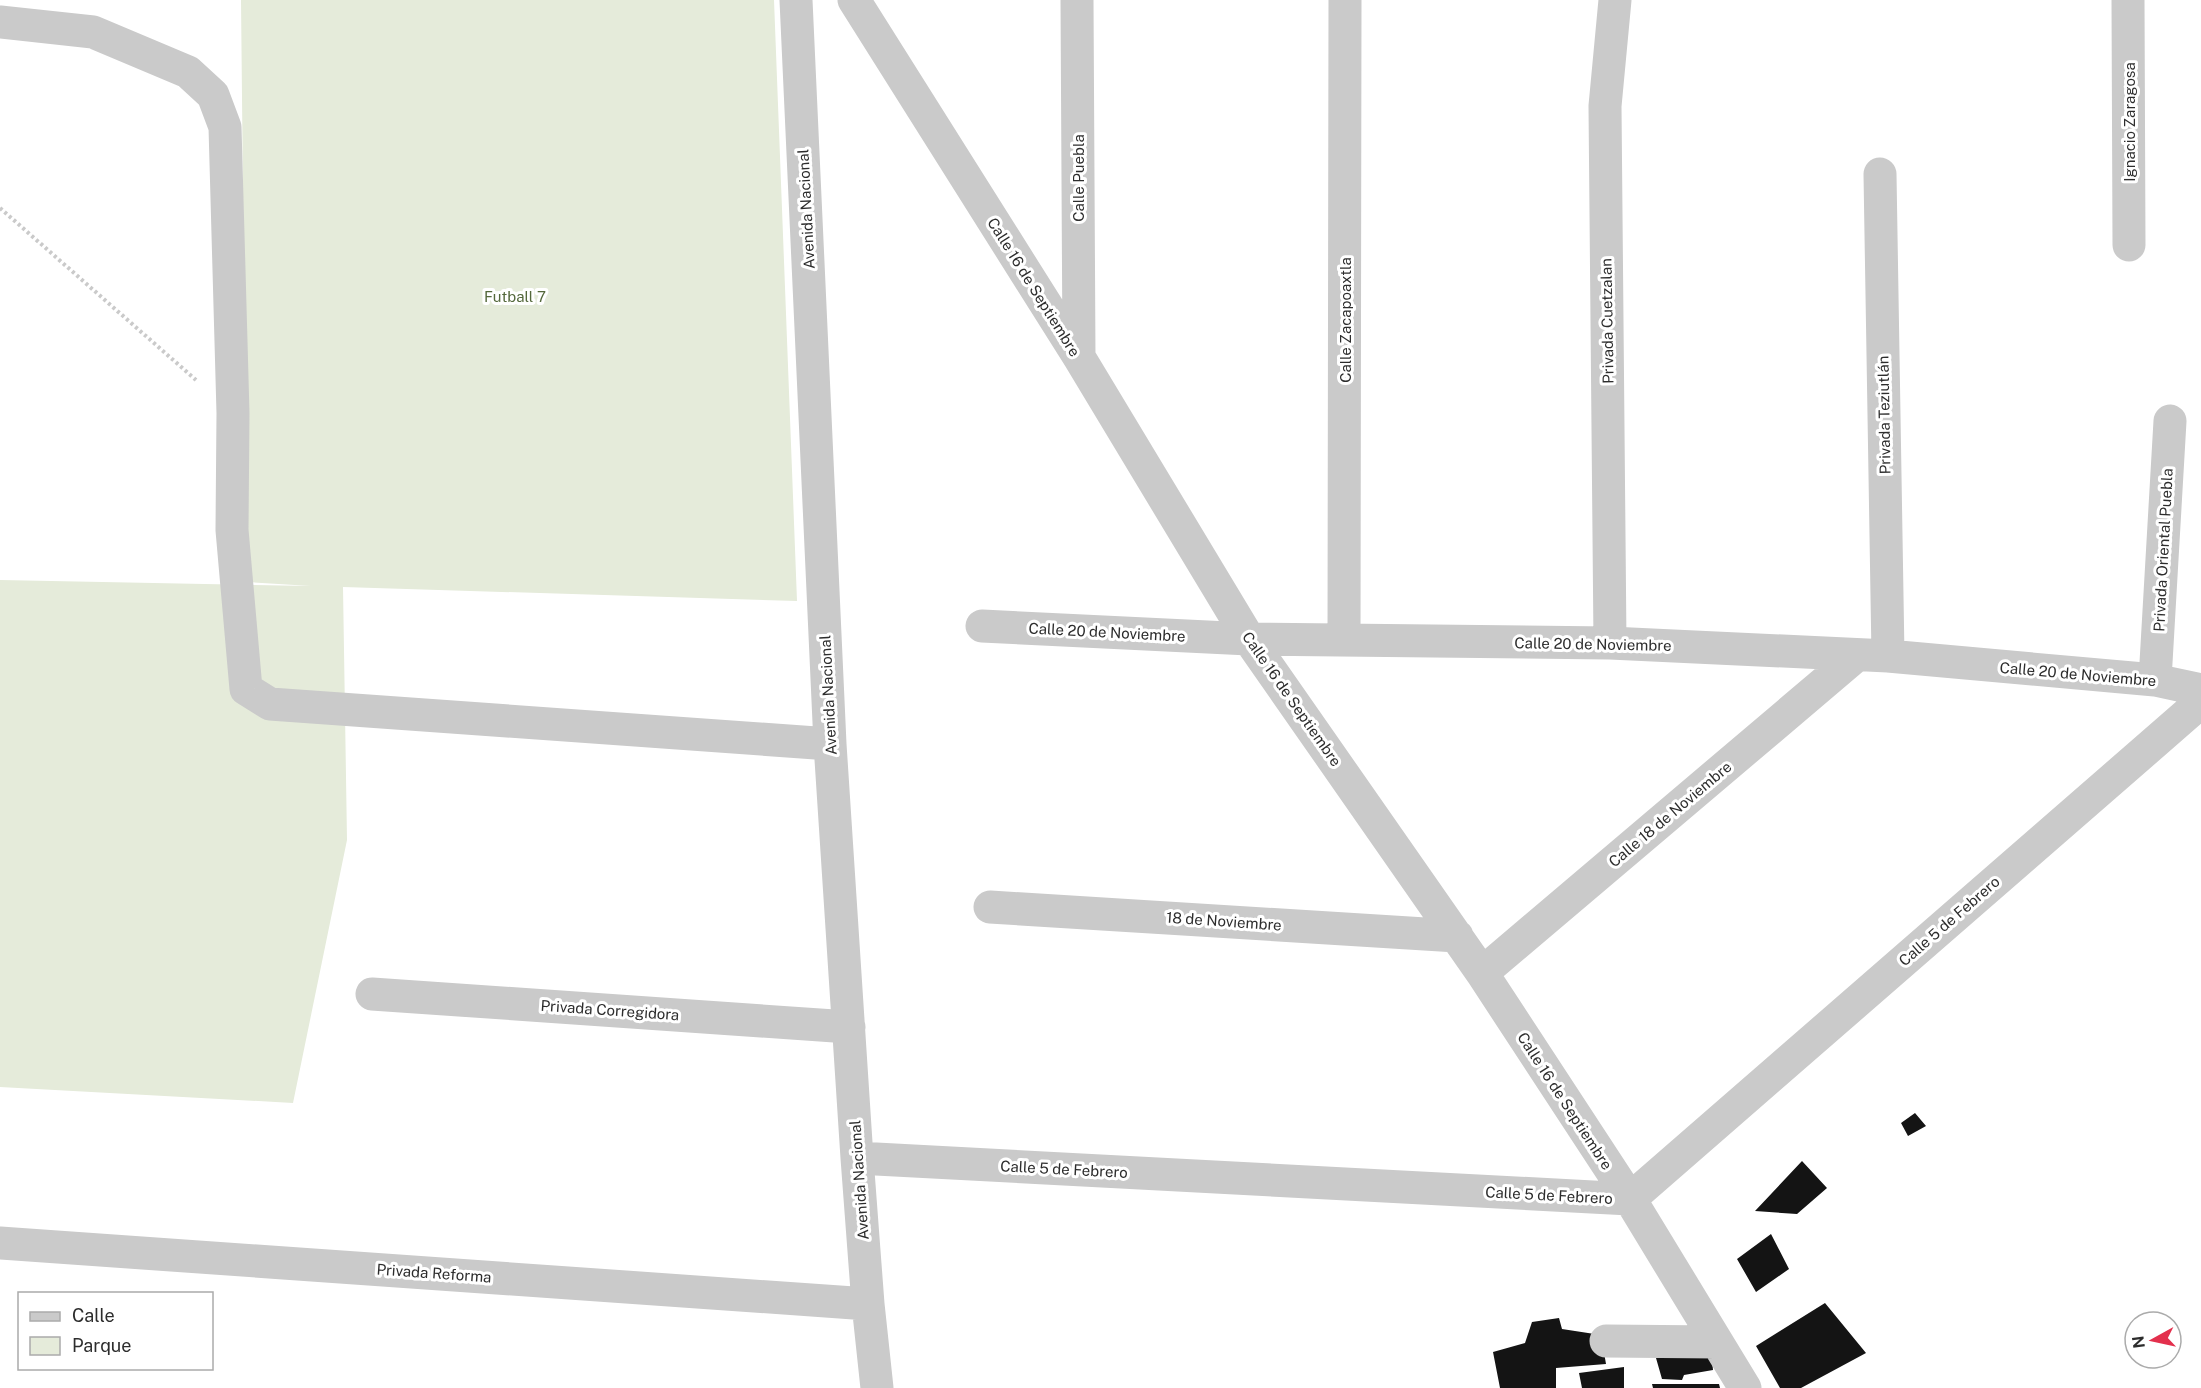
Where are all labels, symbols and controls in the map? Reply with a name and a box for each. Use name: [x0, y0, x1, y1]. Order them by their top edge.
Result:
street label: Ignacio Zaragosa: [2121, 62, 2138, 182]
street label: Calle Puebla: [1070, 134, 1087, 222]
street label: Avenida Nacional: [794, 149, 818, 269]
street label: Calle 16 de Septiembre: [984, 215, 1084, 359]
street label: Calle Zacapoaxtla: [1337, 257, 1354, 383]
street label: Privada Cuetzalan: [1597, 258, 1617, 384]
park label: Futball 7: [484, 288, 546, 305]
street label: Privada Teziutlán: [1874, 355, 1894, 475]
street label: Privada Oriental Puebla: [2150, 468, 2176, 632]
street label: Calle 20 de Noviembre: [1028, 619, 1186, 645]
street label: Calle 16 de Septiembre: [1239, 628, 1345, 770]
street label: Calle 20 de Noviembre: [1514, 634, 1672, 654]
street label: Avenida Nacional: [816, 635, 840, 755]
street label: Calle 20 de Noviembre: [1999, 659, 2157, 689]
street label: Calle 18 de Noviembre: [1605, 758, 1735, 870]
street label: Calle 5 de Febrero: [1895, 873, 2003, 969]
street label: 18 de Noviembre: [1166, 908, 1282, 934]
street label: Privada Corregidora: [540, 997, 680, 1023]
street label: Calle 16 de Septiembre: [1514, 1029, 1616, 1173]
street label: Avenida Nacional: [846, 1119, 872, 1241]
street label: Calle 5 de Febrero: [1000, 1157, 1128, 1181]
street label: Calle 5 de Febrero: [1485, 1183, 1613, 1207]
street label: Privada Reforma: [376, 1261, 492, 1285]
legend: [18, 1292, 213, 1370]
text: Calle: [72, 1305, 115, 1326]
north arrow: [2123, 1310, 2183, 1370]
text: N: [2128, 1334, 2149, 1350]
text: Parque: [72, 1335, 132, 1356]

